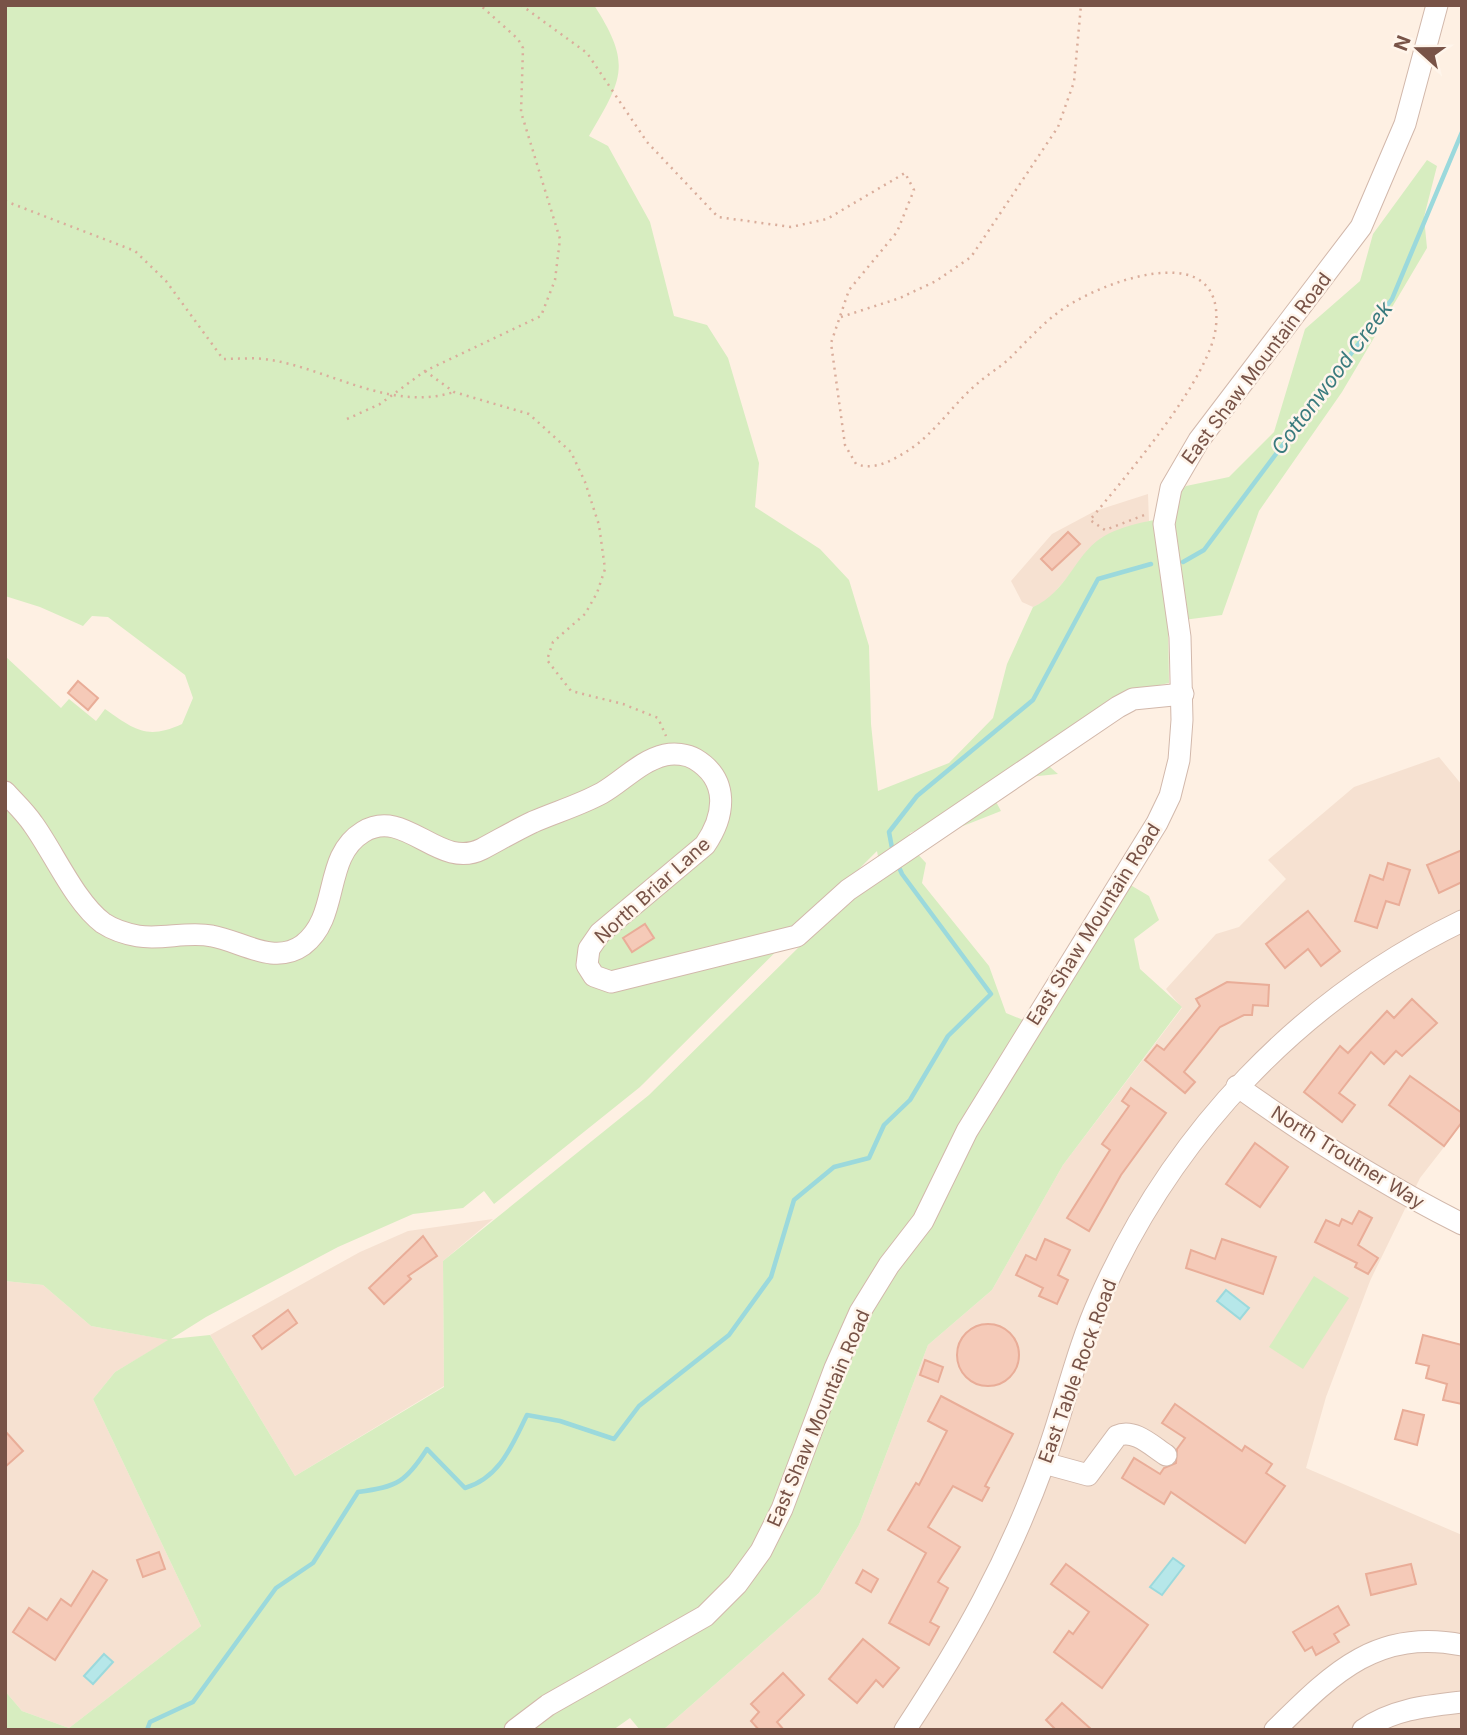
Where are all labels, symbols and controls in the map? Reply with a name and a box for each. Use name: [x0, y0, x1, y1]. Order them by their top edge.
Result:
north arrow: [1383, 14, 1453, 84]
text: N: [1389, 32, 1416, 54]
street label: East Shaw Mountain Road: [1177, 268, 1336, 469]
water label: Cottonwood Creek: [1266, 296, 1398, 459]
street label: East Shaw Mountain Road: [1022, 819, 1165, 1029]
street label: North Briar Lane: [590, 833, 715, 948]
street label: North Troutner Way: [1267, 1101, 1429, 1214]
street label: East Table Rock Road: [1034, 1276, 1121, 1466]
street label: East Shaw Mountain Road: [762, 1306, 875, 1530]

